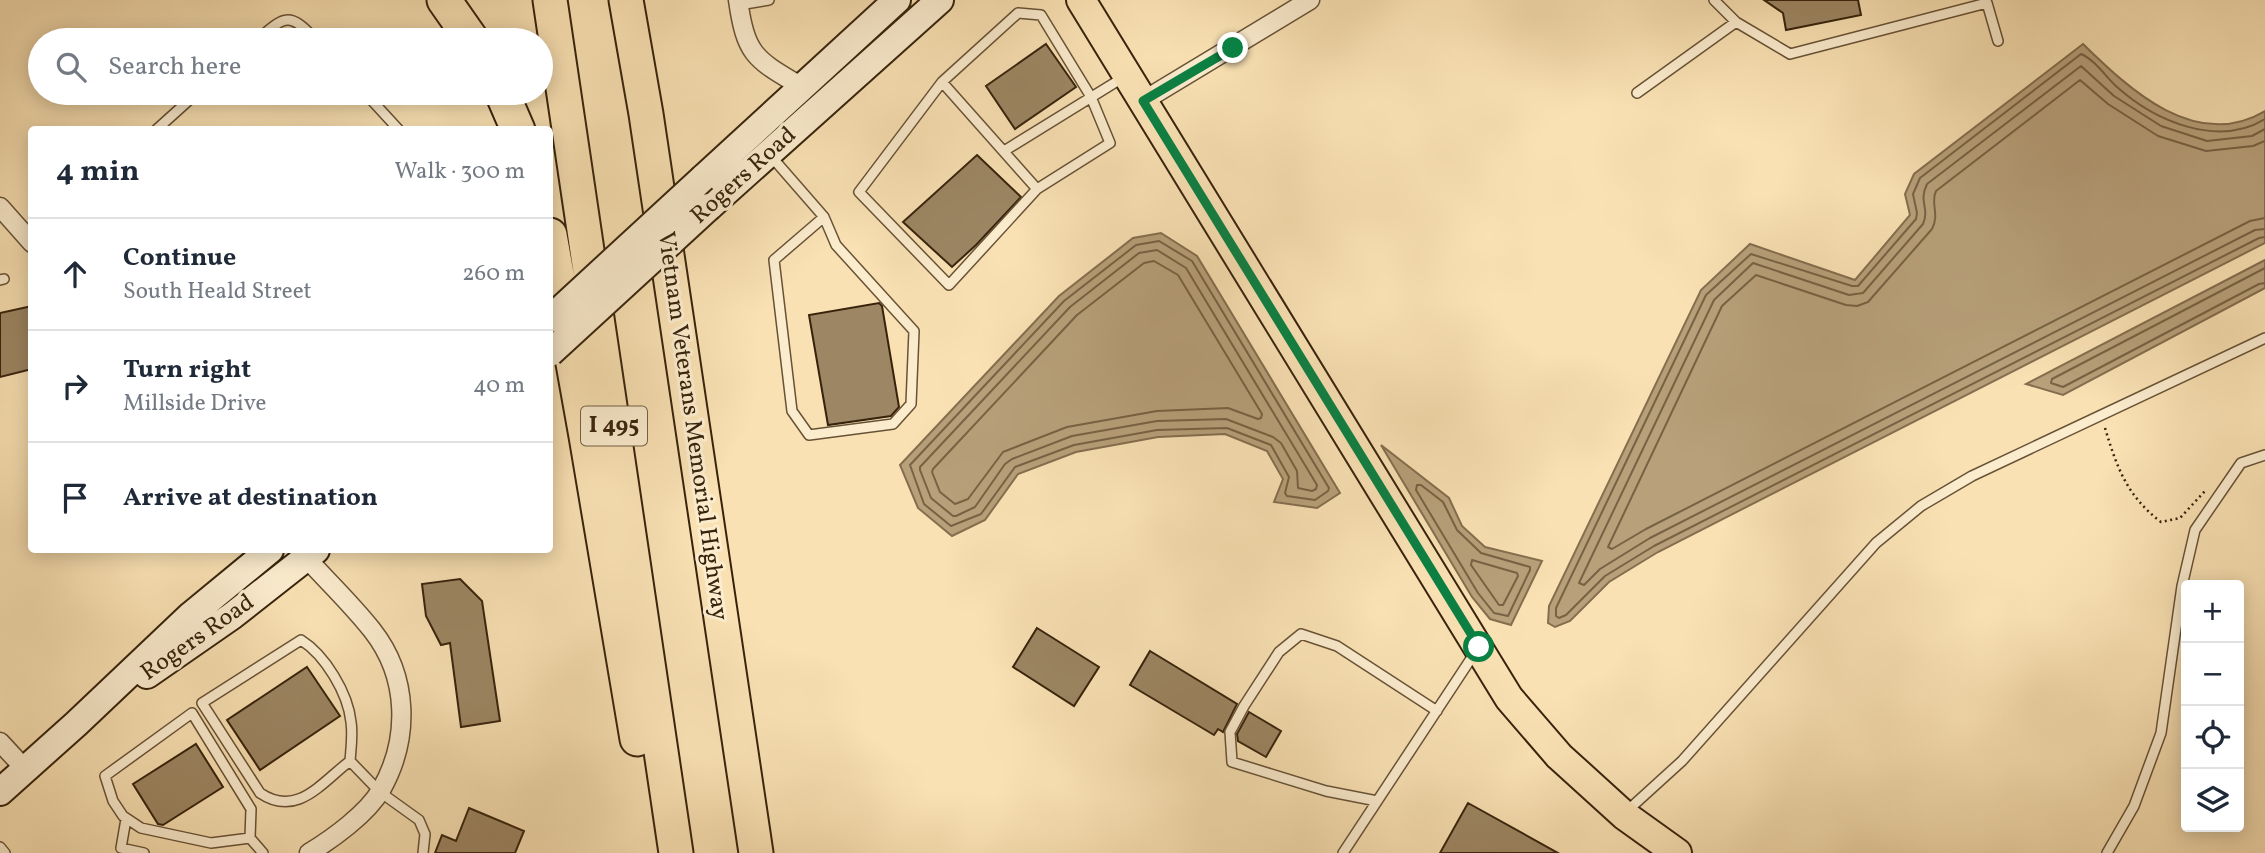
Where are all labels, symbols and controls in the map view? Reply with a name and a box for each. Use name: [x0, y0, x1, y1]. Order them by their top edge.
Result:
search box: [28, 28, 553, 105]
route end: [1217, 32, 1248, 63]
icon: search: [52, 48, 90, 86]
text: Search here: [108, 49, 241, 85]
street label: Rogers Road: [684, 119, 804, 233]
text: 4 min: [56, 151, 140, 193]
text: Walk · 300 m: [395, 156, 525, 188]
street label: Vietnam Veterans Memorial Highway: [648, 229, 736, 623]
text: Continue: [123, 240, 236, 276]
icon: ahead: [56, 255, 94, 293]
text: 260 m: [462, 258, 525, 290]
text: South Heald Street: [123, 276, 312, 308]
text: Turn right: [123, 352, 251, 388]
icon: right: [56, 367, 94, 405]
text: 40 m: [473, 370, 525, 402]
text: Millside Drive: [123, 388, 267, 420]
road number: I 495: [581, 406, 647, 446]
icon: arrive: [56, 479, 94, 517]
text: Arrive at destination: [123, 480, 378, 516]
map controls: [2181, 580, 2244, 832]
button: +: [2181, 580, 2244, 643]
street label: Rogers Road: [134, 586, 262, 690]
route start: [1463, 631, 1494, 662]
button: −: [2181, 643, 2244, 706]
button: locate: [2181, 706, 2244, 769]
button: layers: [2181, 769, 2244, 832]

